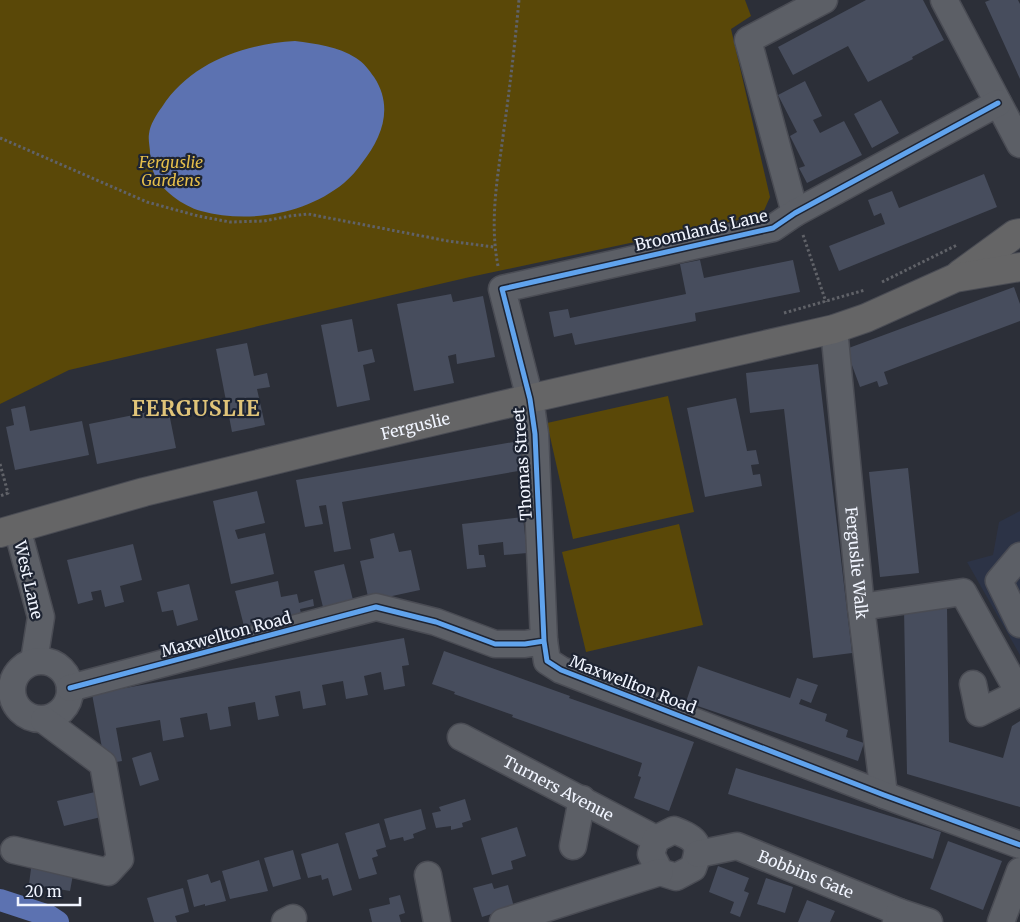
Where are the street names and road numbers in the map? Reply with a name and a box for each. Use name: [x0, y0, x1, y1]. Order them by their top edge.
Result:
street label: Broomlands Lane: [633, 205, 769, 255]
street label: Thomas Street: [508, 406, 536, 521]
street label: Ferguslie: [379, 408, 452, 444]
street label: Ferguslie Walk: [841, 506, 873, 621]
street label: West Lane: [10, 538, 48, 621]
street label: Maxwellton Road: [159, 607, 294, 661]
street label: Maxwellton Road: [567, 651, 700, 718]
street label: Turners Avenue: [500, 751, 617, 825]
street label: Bobbins Gate: [755, 846, 856, 902]

